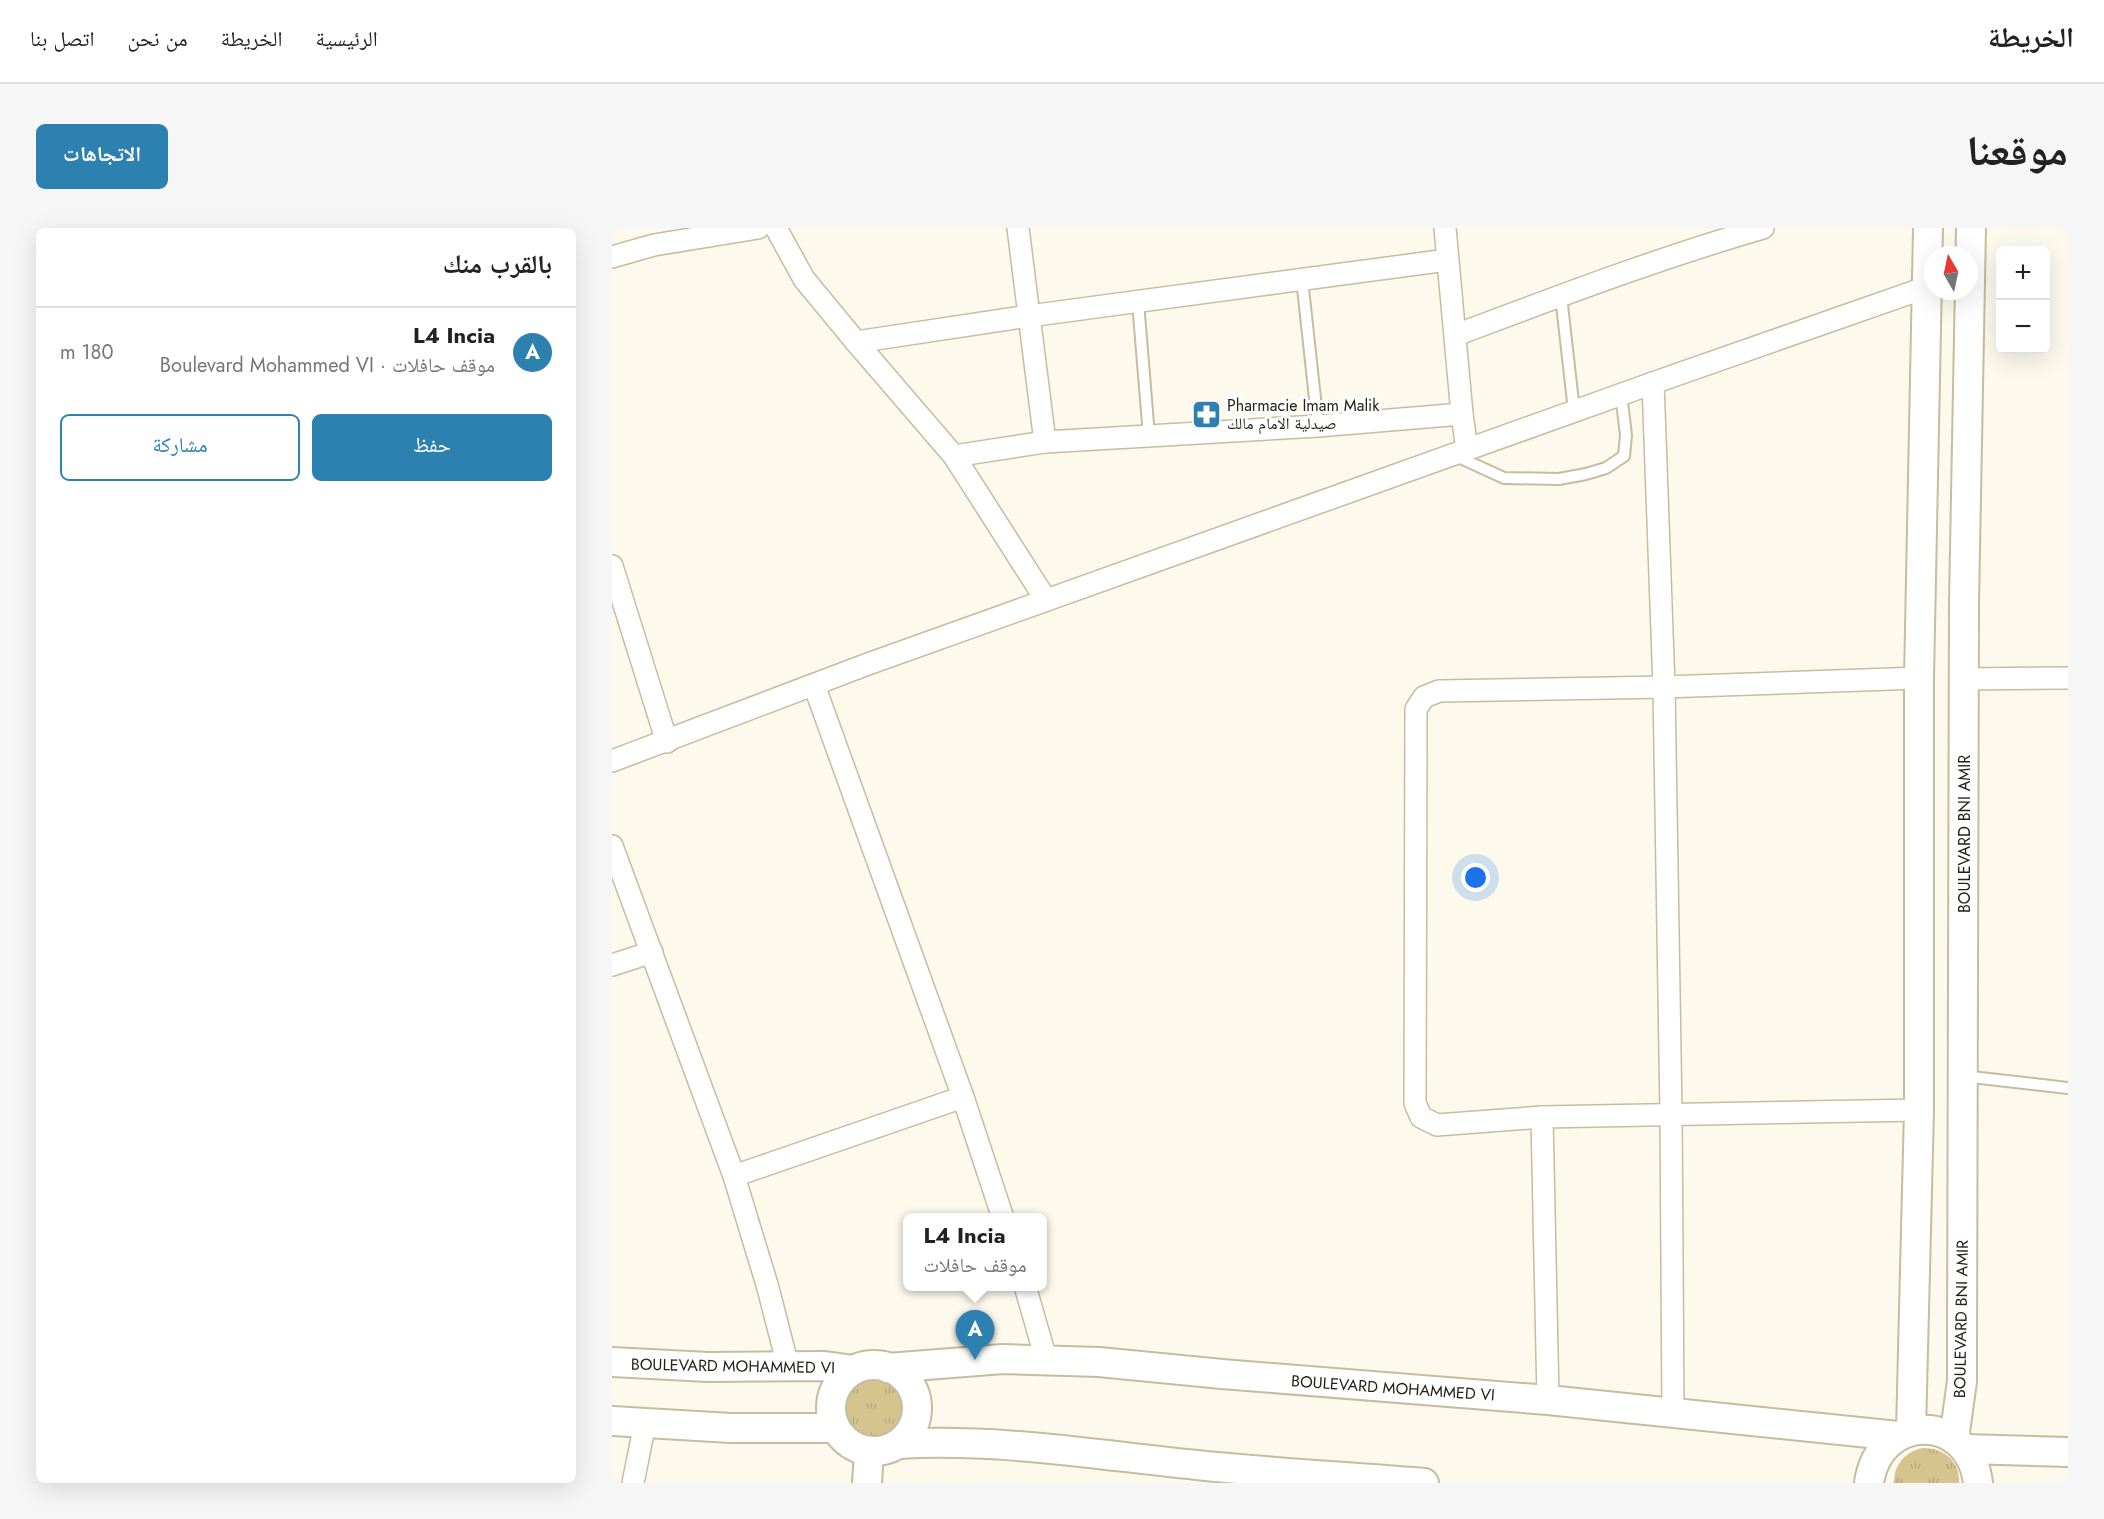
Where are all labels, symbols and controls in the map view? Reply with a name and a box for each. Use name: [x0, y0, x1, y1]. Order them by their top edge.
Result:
text: الخريطة: [1988, 17, 2074, 58]
text: اتصل بنا: [30, 24, 94, 54]
text: من نحن: [127, 24, 188, 54]
text: الخريطة: [221, 24, 283, 54]
text: الرئيسية: [316, 24, 378, 54]
text: موقعنا: [1967, 120, 2068, 181]
button: الاتجاهات: [36, 124, 168, 189]
text: بالقرب منك: [443, 245, 552, 283]
north arrow: [1924, 246, 1978, 300]
map controls: [1996, 246, 2050, 354]
button: +: [1996, 246, 2050, 300]
button: −: [1996, 300, 2050, 354]
text: L4 Incia: [413, 319, 495, 351]
text: 180 m: [60, 338, 114, 367]
text: A: [525, 338, 540, 367]
text: موقف حافلات · Boulevard Mohammed VI: [160, 351, 495, 380]
place label: Pharmacie Imam Malik صيدلية الامام مالك: [1227, 394, 1380, 435]
pharmacy icon: Pharmacie Imam Malik صيدلية الامام مالك: [1190, 398, 1222, 430]
button: مشاركة: [60, 414, 300, 481]
button: حفظ: [312, 414, 552, 481]
street label: BOULEVARD BNI AMIR: [1953, 755, 1976, 913]
your location: [1461, 863, 1490, 892]
popup: [903, 1213, 1047, 1291]
text: L4 Incia: [923, 1219, 1006, 1251]
street label: BOULEVARD BNI AMIR: [1948, 1240, 1974, 1398]
text: موقف حافلات: [923, 1251, 1027, 1280]
pin: A: [956, 1310, 994, 1360]
street label: BOULEVARD MOHAMMED VI: [631, 1353, 835, 1379]
street label: BOULEVARD MOHAMMED VI: [1290, 1369, 1496, 1407]

